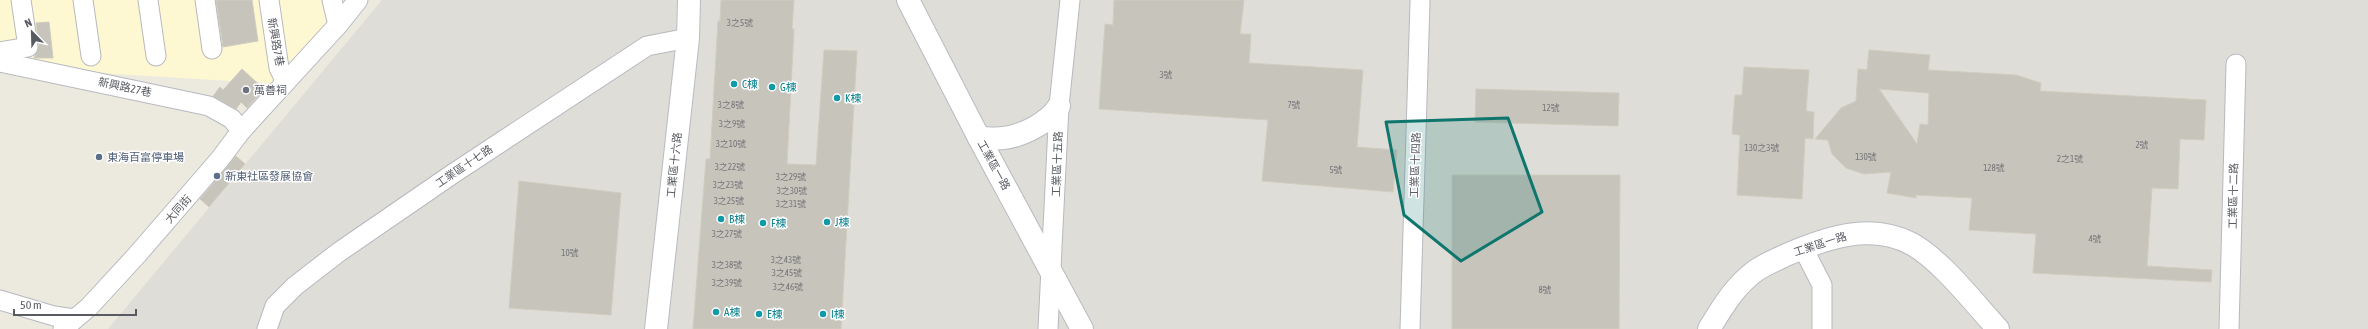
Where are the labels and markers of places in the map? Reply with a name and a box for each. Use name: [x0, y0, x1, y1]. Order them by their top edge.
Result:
place label: C棟: [742, 78, 758, 90]
marker: C棟: [729, 79, 739, 89]
place label: G棟: [780, 81, 797, 93]
marker: G棟: [767, 82, 777, 92]
place label: 萬善祠: [254, 84, 287, 96]
marker: 萬善祠: [241, 85, 251, 95]
place label: K棟: [845, 92, 861, 104]
marker: K棟: [832, 93, 842, 103]
place label: 東海百富停車場: [107, 151, 184, 163]
marker: 東海百富停車場: [94, 152, 104, 162]
place label: 新東社區發展協會: [225, 170, 313, 182]
marker: 新東社區發展協會: [212, 171, 222, 181]
place label: B棟: [729, 213, 745, 225]
marker: B棟: [716, 214, 726, 224]
place label: J棟: [835, 216, 850, 228]
place label: F棟: [771, 217, 786, 229]
marker: J棟: [822, 217, 832, 227]
marker: F棟: [758, 218, 768, 228]
place label: A棟: [724, 306, 740, 318]
marker: A棟: [711, 307, 721, 317]
place label: E棟: [767, 308, 783, 320]
place label: I棟: [831, 308, 845, 320]
marker: E棟: [754, 309, 764, 319]
marker: I棟: [818, 309, 828, 319]

